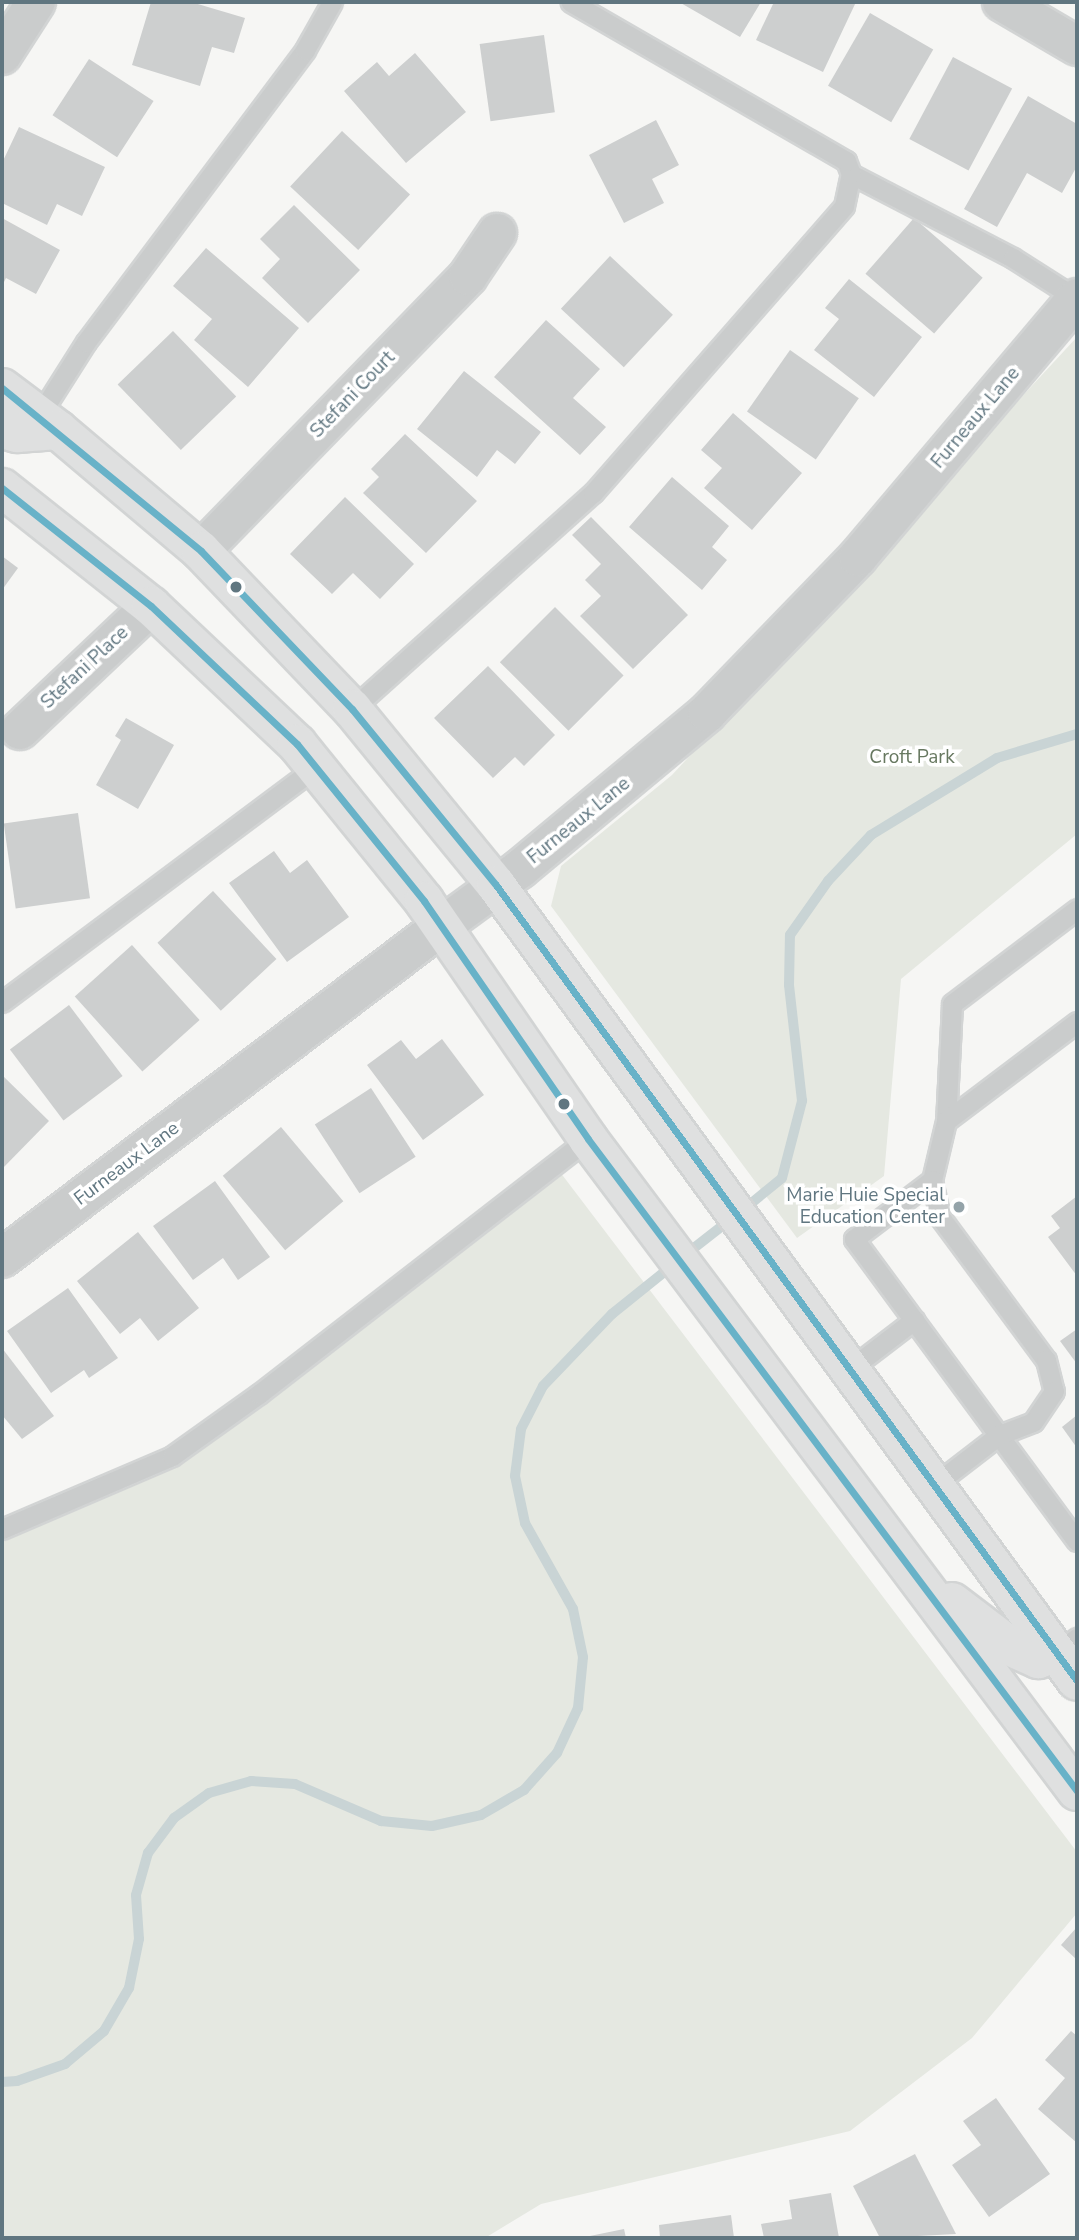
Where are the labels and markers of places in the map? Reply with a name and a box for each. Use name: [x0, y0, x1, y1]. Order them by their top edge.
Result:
unlabelled marker: [229, 580, 243, 594]
unlabelled marker: [557, 1097, 571, 1111]
place label: Marie Huie Special Education Center: [786, 1185, 945, 1229]
marker: Marie Huie Special Education Center: [951, 1199, 967, 1215]

